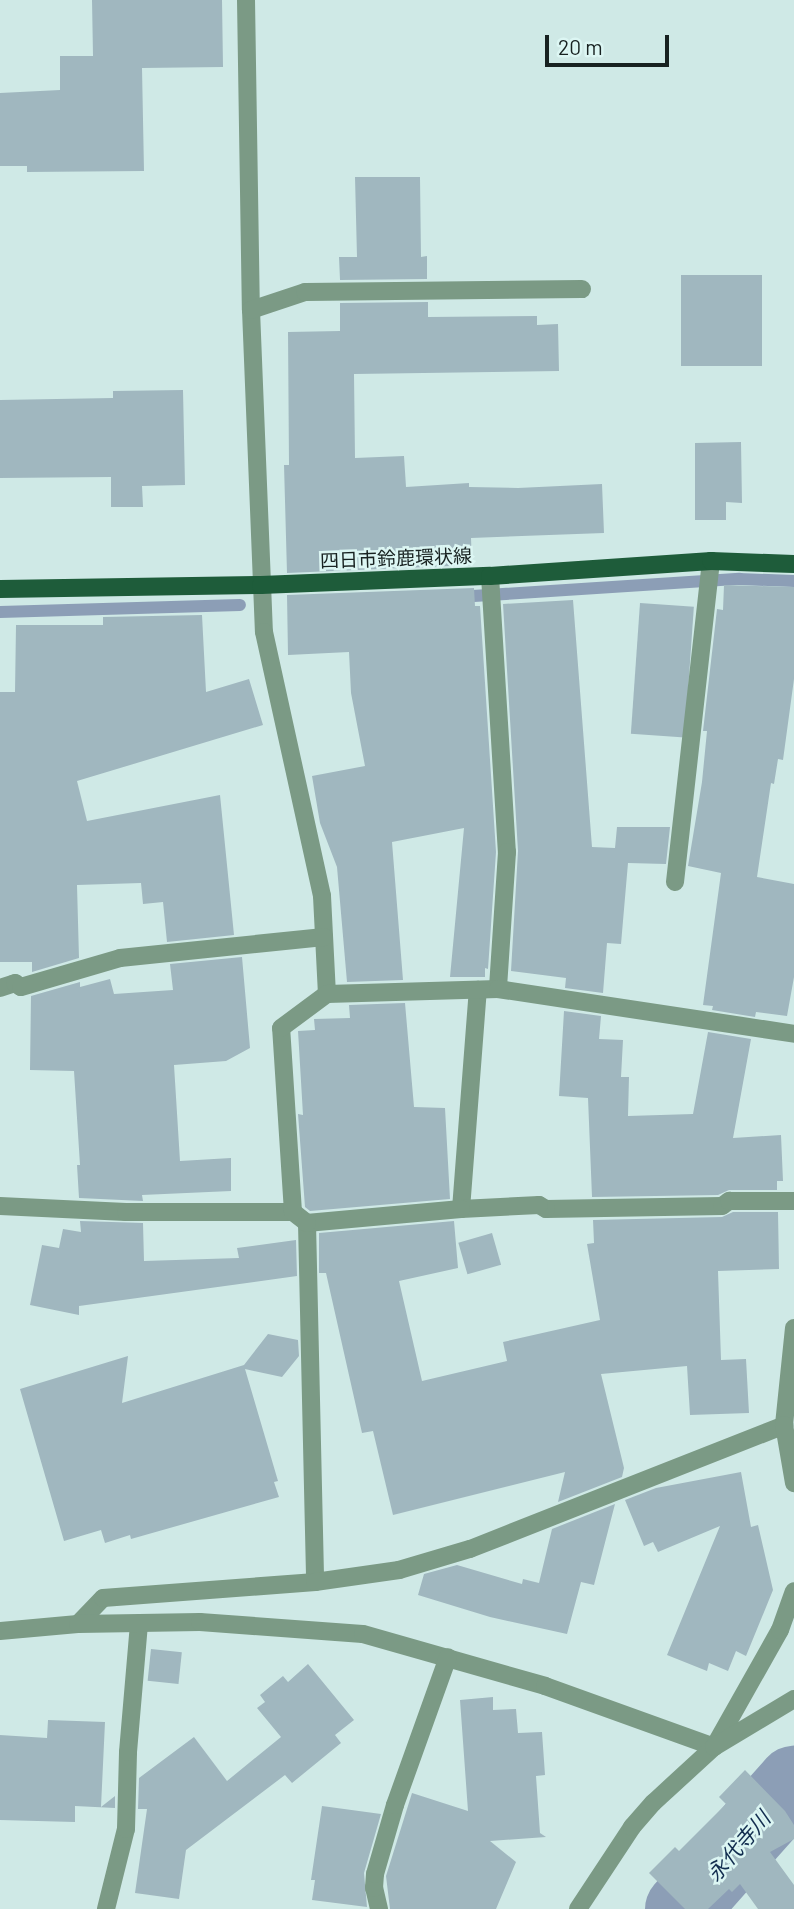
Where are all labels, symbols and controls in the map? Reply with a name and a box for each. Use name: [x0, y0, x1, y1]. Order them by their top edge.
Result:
scale bar: [549, 21, 673, 65]
text: 20 m: [558, 34, 603, 59]
street label: 四日市鈴鹿環状線: [320, 544, 472, 572]
water label: 永代寺川: [701, 1806, 775, 1886]

